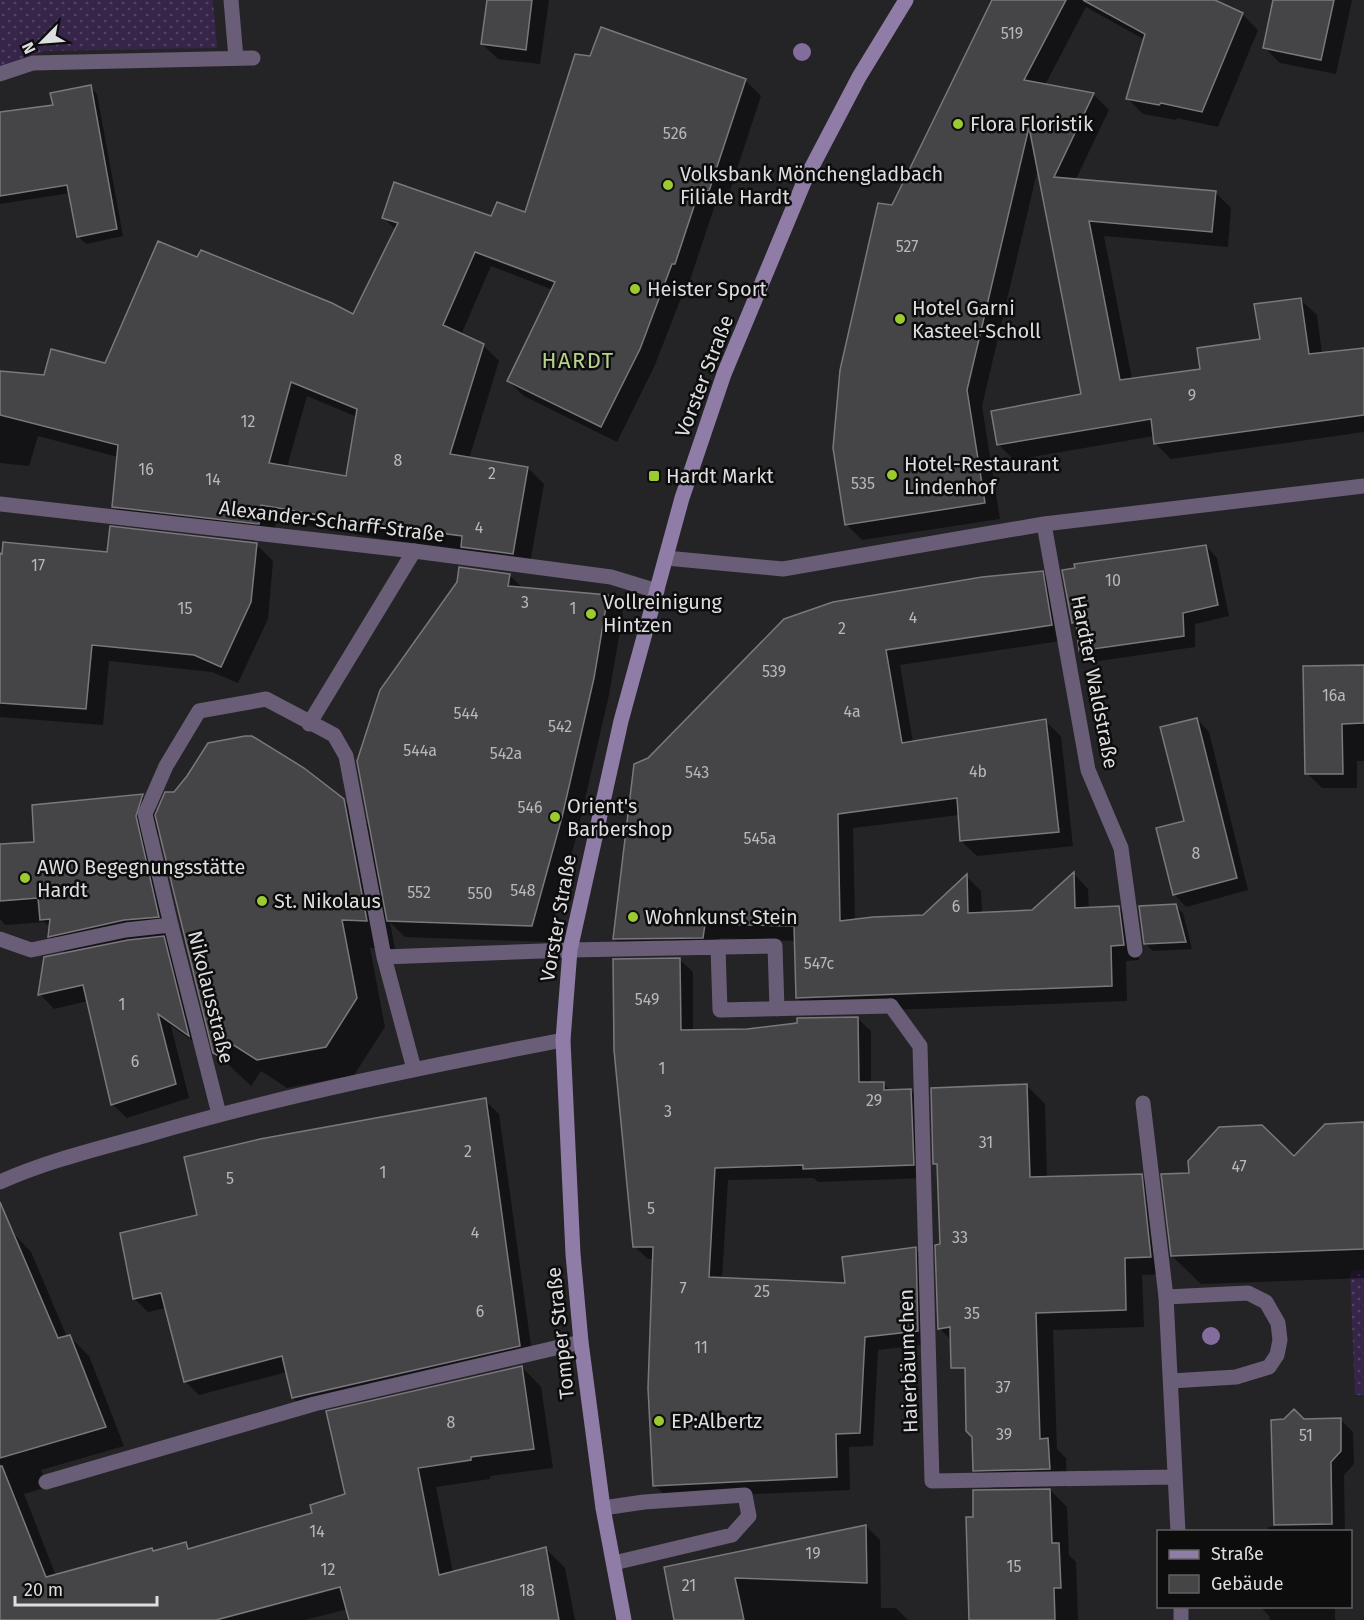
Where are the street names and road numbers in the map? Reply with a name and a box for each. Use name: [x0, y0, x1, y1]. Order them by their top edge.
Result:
street label: Vorster Straße: [670, 312, 738, 440]
street label: Alexander-Scharff-Straße: [218, 495, 446, 547]
street label: Hardter Waldstraße: [1066, 593, 1124, 771]
street label: Vorster Straße: [535, 853, 581, 983]
street label: Nikolausstraße: [183, 928, 239, 1066]
street label: Tomper Straße: [541, 1266, 579, 1400]
street label: Haierbäumchen: [893, 1289, 923, 1433]

